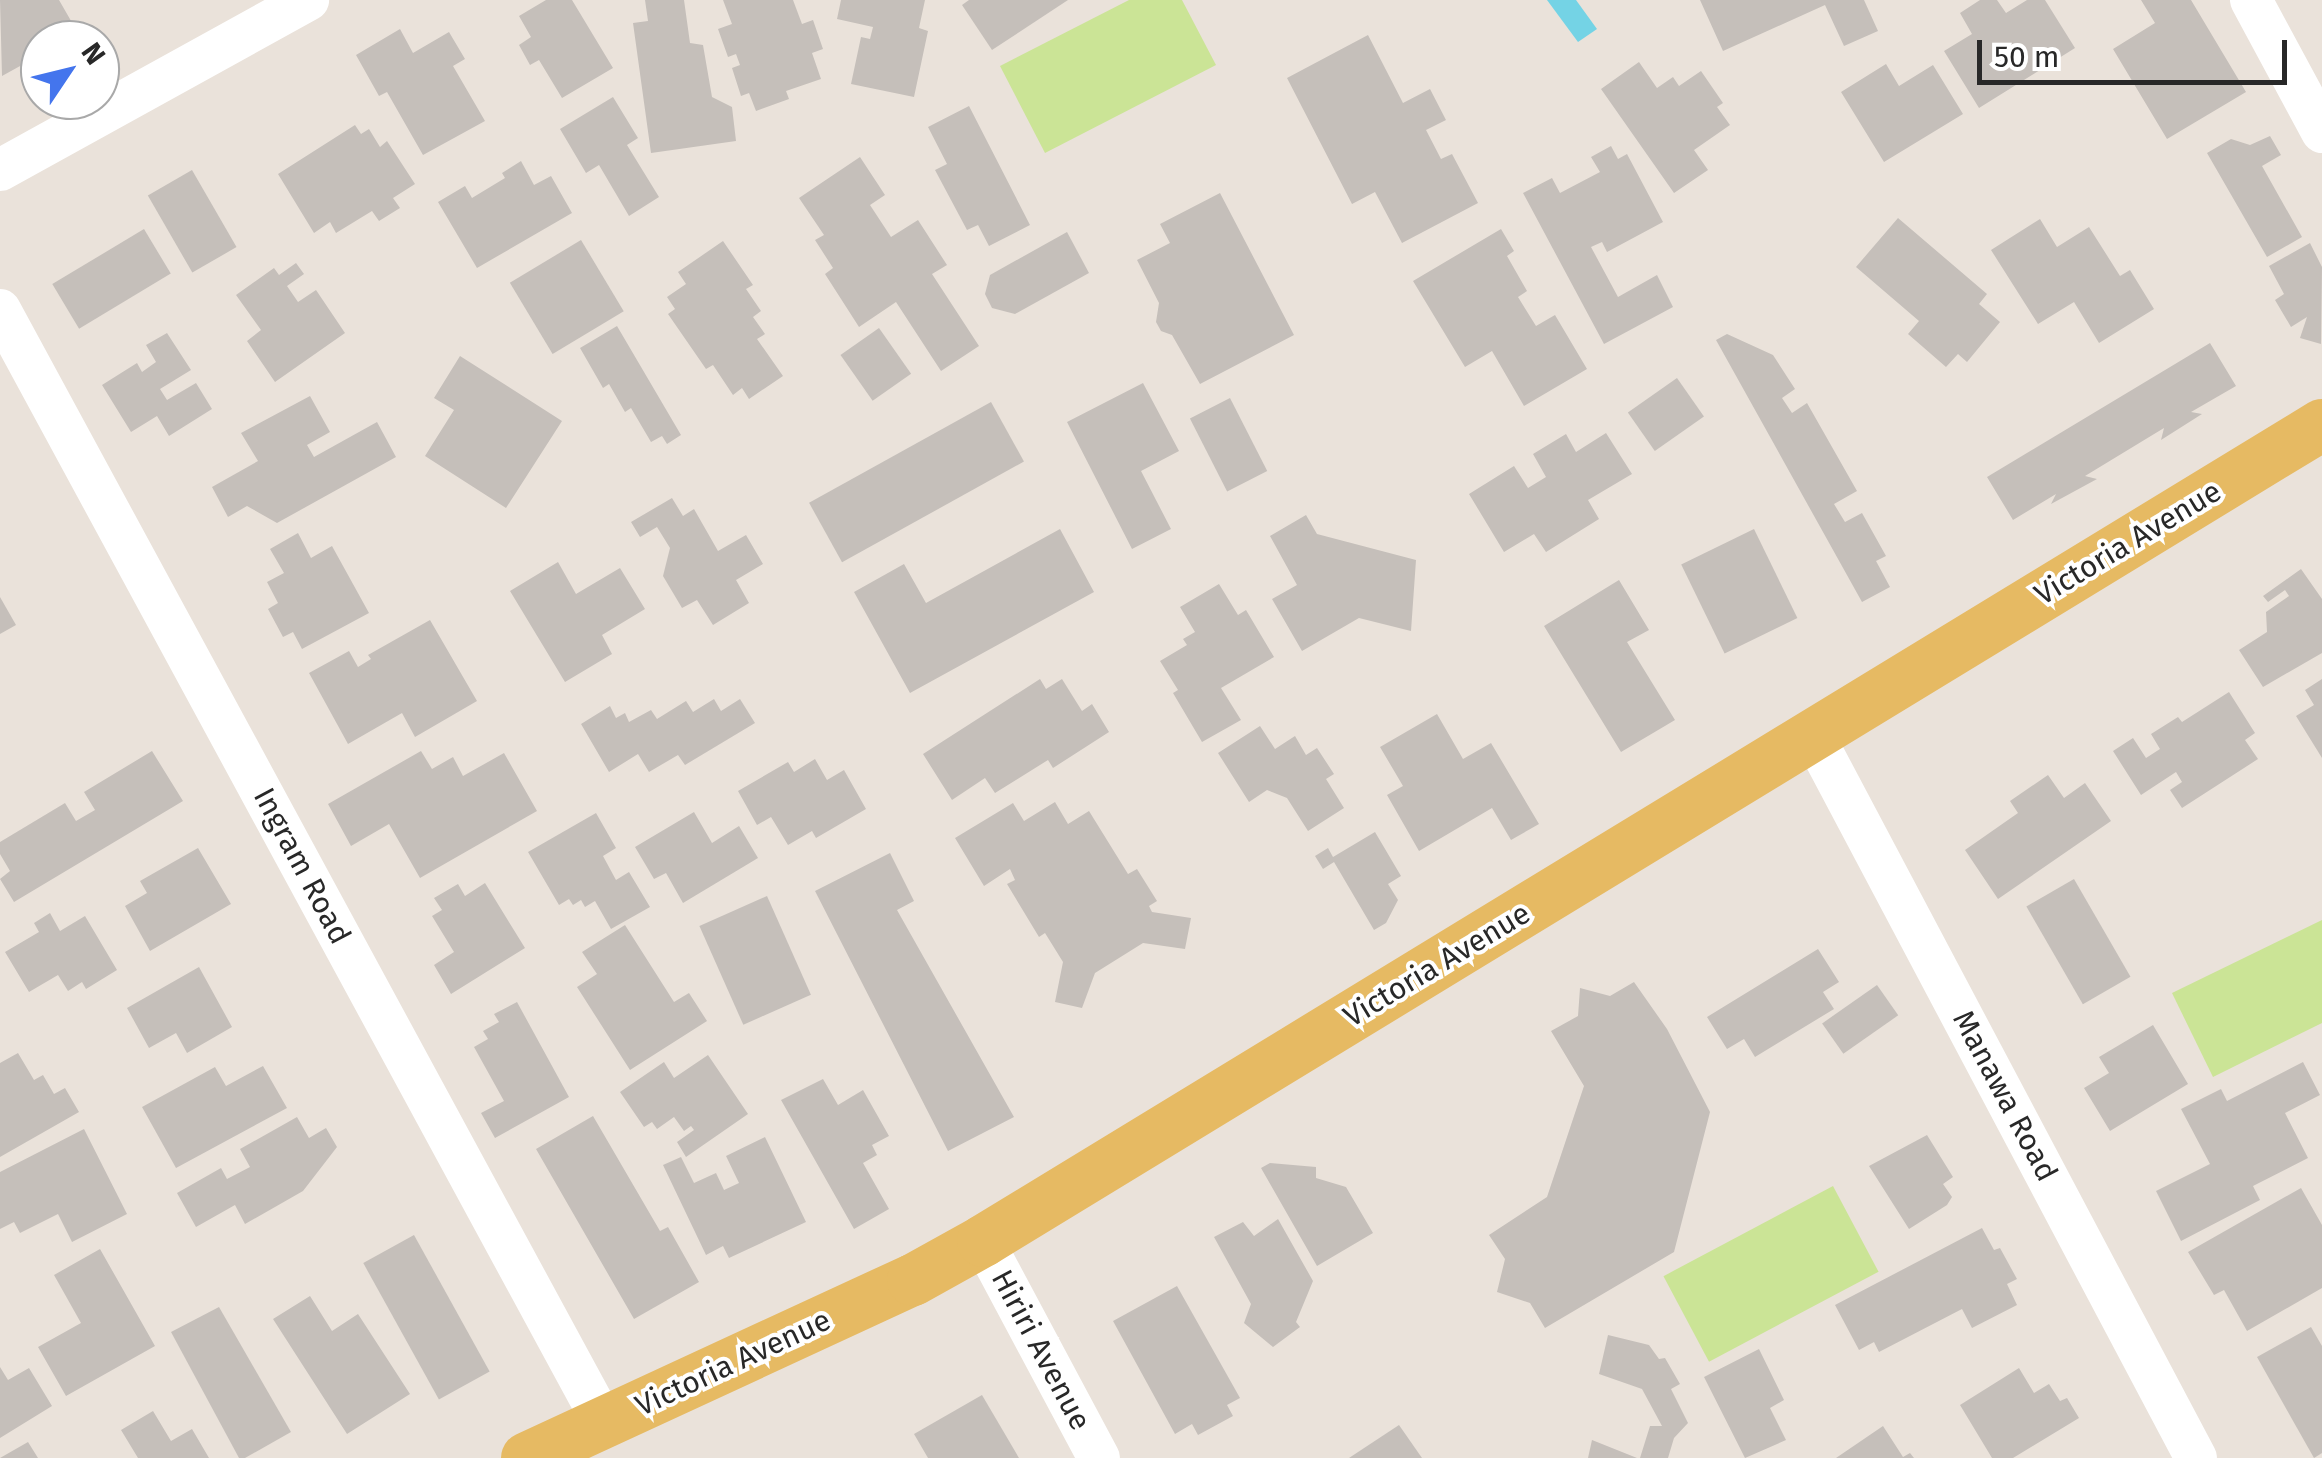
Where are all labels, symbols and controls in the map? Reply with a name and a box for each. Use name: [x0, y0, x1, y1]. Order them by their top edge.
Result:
north arrow: [20, 20, 120, 120]
scale bar: [1982, 20, 2292, 82]
text: N: [74, 37, 112, 71]
text: 50 m: [1994, 39, 2059, 75]
street label: Victoria Avenue: [2028, 473, 2228, 613]
street label: Ingram Road: [246, 782, 358, 950]
street label: Victoria Avenue: [1337, 895, 1537, 1035]
street label: Manawa Road: [1945, 1005, 2065, 1187]
street label: Hiriri Avenue: [984, 1264, 1098, 1436]
street label: Victoria Avenue: [630, 1302, 836, 1424]

